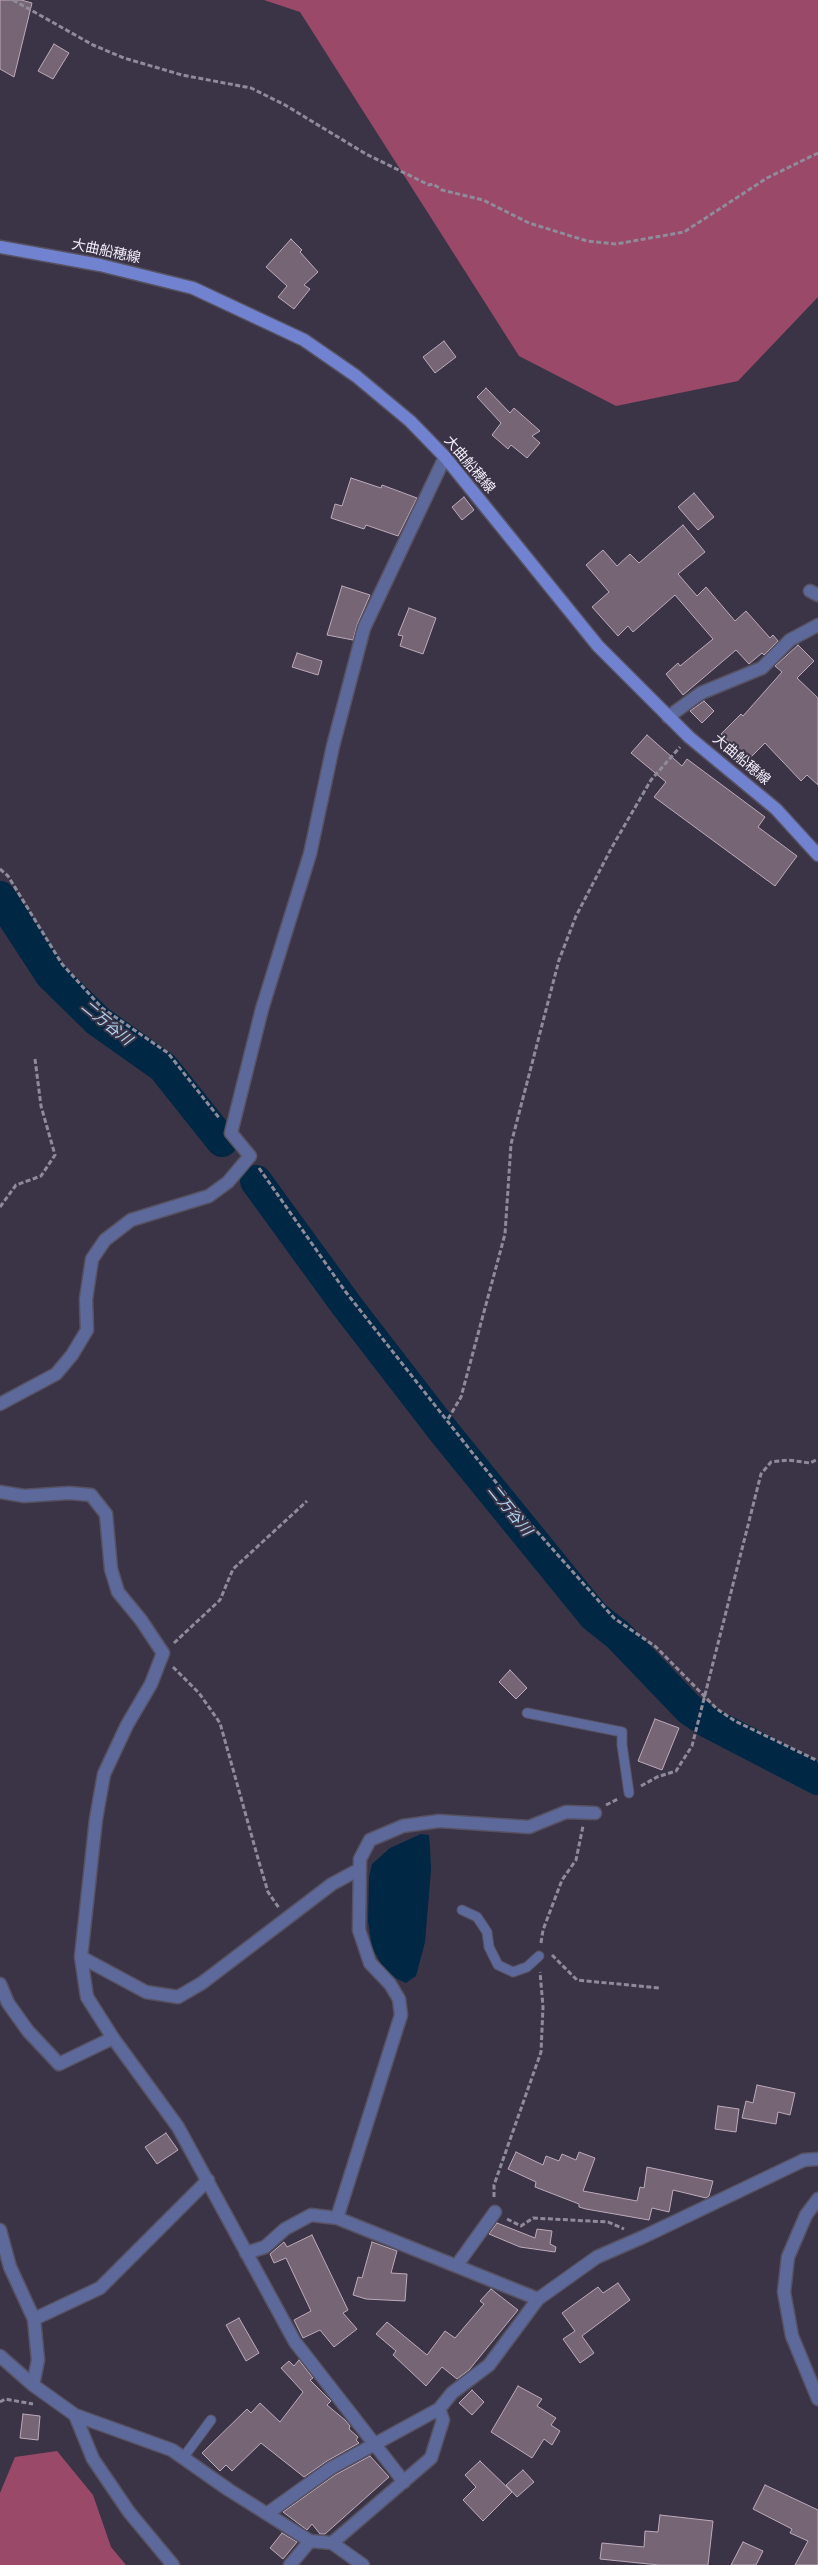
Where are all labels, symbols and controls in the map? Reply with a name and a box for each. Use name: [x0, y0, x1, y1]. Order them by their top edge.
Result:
street label: 大曲船穂線: [70, 237, 142, 267]
street label: 大曲船穂線: [440, 433, 498, 497]
street label: 大曲船穂線: [709, 731, 773, 789]
water label: 二万谷川: [77, 998, 135, 1050]
water label: 二万谷川: [483, 1482, 535, 1540]

